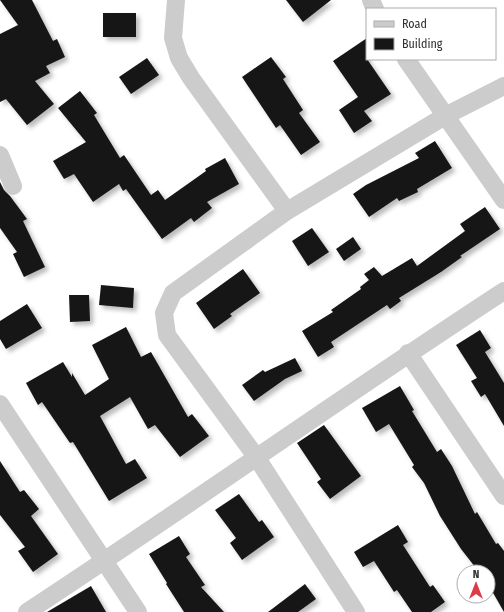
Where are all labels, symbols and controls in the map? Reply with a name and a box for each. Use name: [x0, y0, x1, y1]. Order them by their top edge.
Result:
legend: [366, 8, 496, 60]
text: Road: [402, 17, 427, 31]
text: Building: [402, 37, 443, 51]
north arrow: [456, 564, 496, 604]
text: N: [473, 568, 479, 581]

